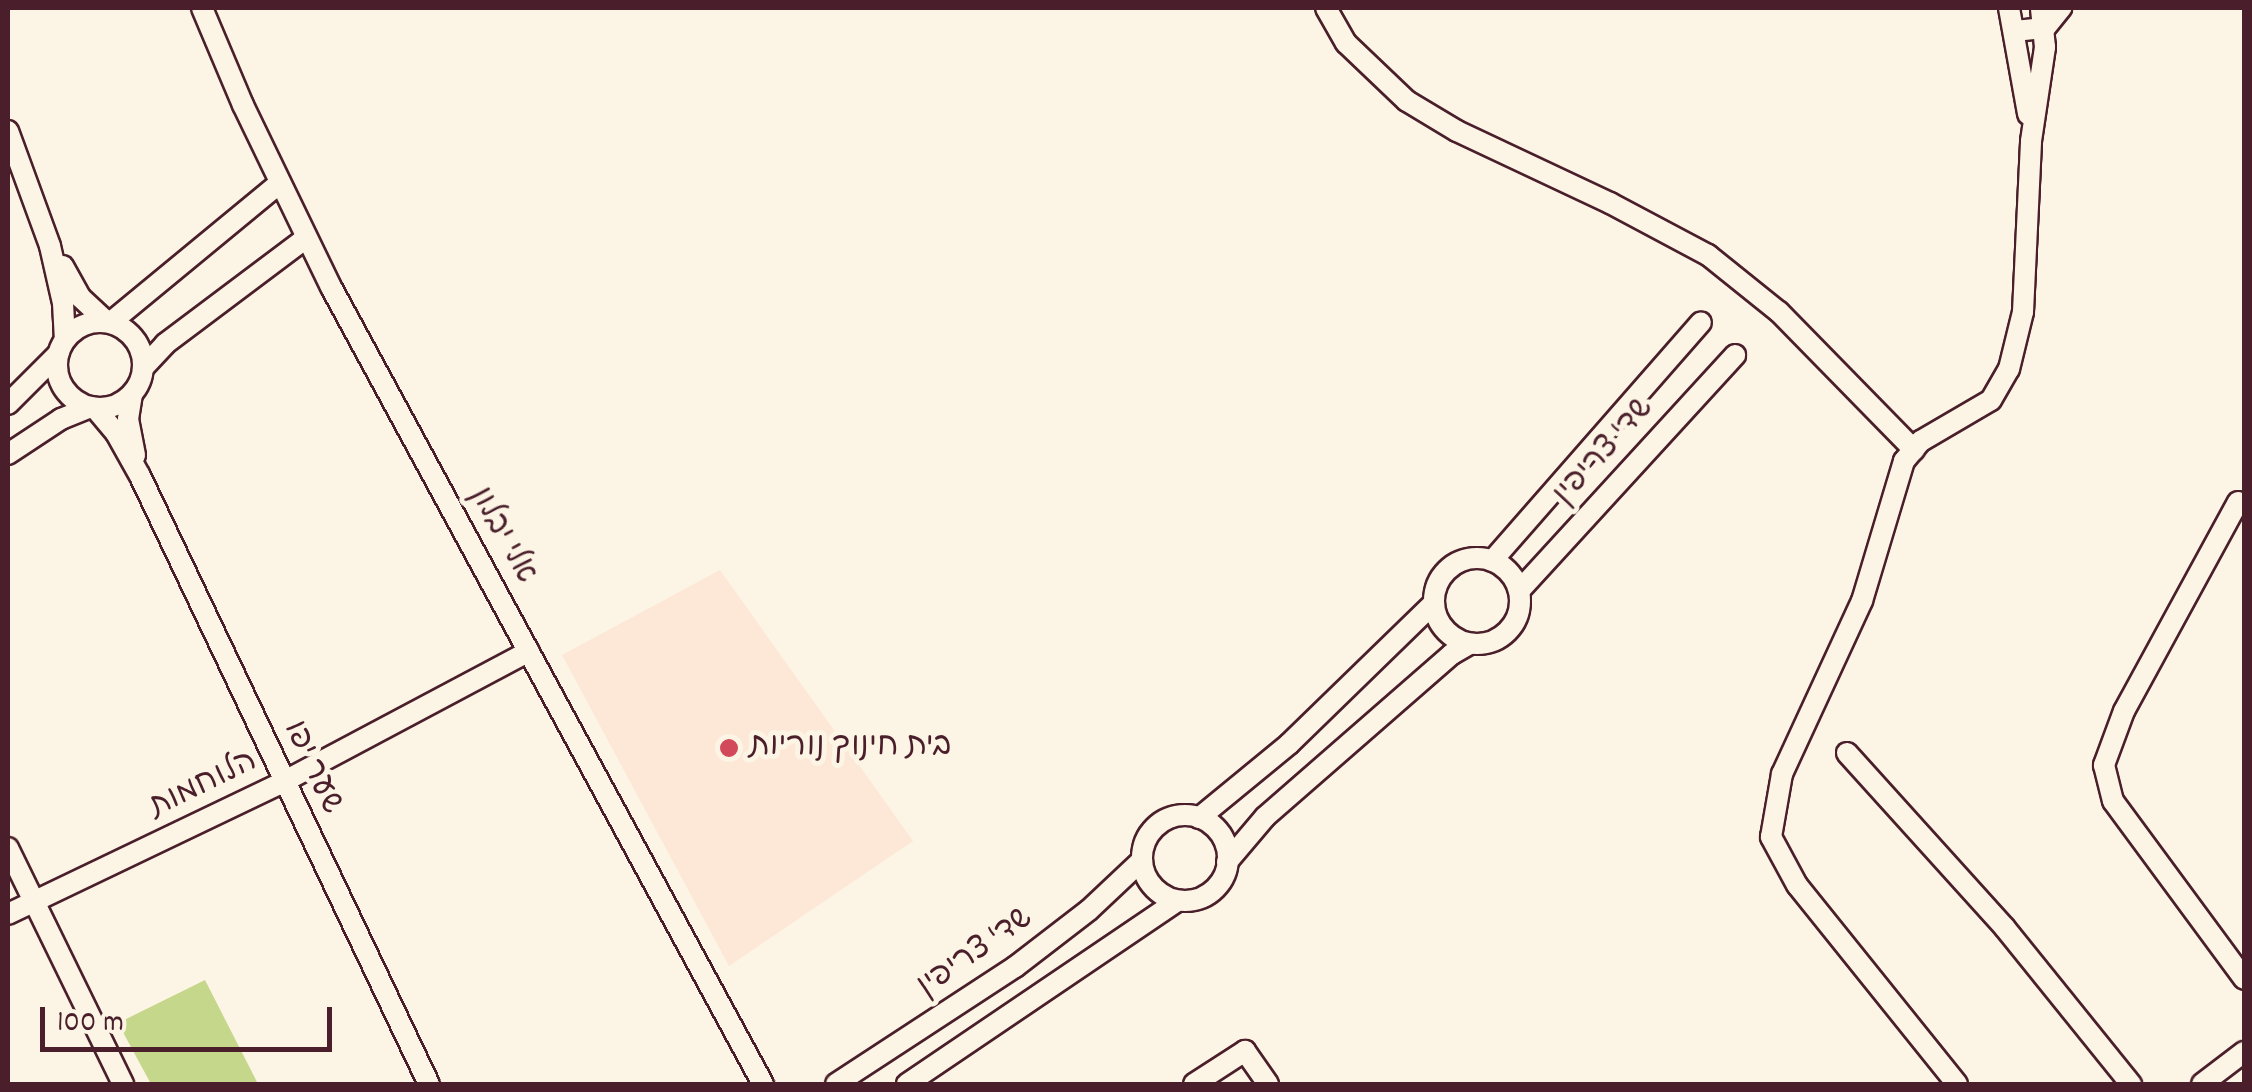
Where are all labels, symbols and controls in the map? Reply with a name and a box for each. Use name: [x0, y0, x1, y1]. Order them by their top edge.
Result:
street label: שד' צריפין: [1547, 391, 1663, 515]
street label: אלי יבלון: [459, 481, 543, 591]
street label: שער יפו: [273, 715, 349, 821]
place label: בית חינוך נוריות: [749, 729, 951, 767]
marker: בית חינוך נוריות: [718, 737, 740, 759]
street label: הלוחמות: [144, 743, 264, 829]
street label: שד' צריפין: [911, 901, 1041, 1007]
scale bar: [45, 987, 338, 1049]
text: 100 m: [57, 1003, 124, 1046]

